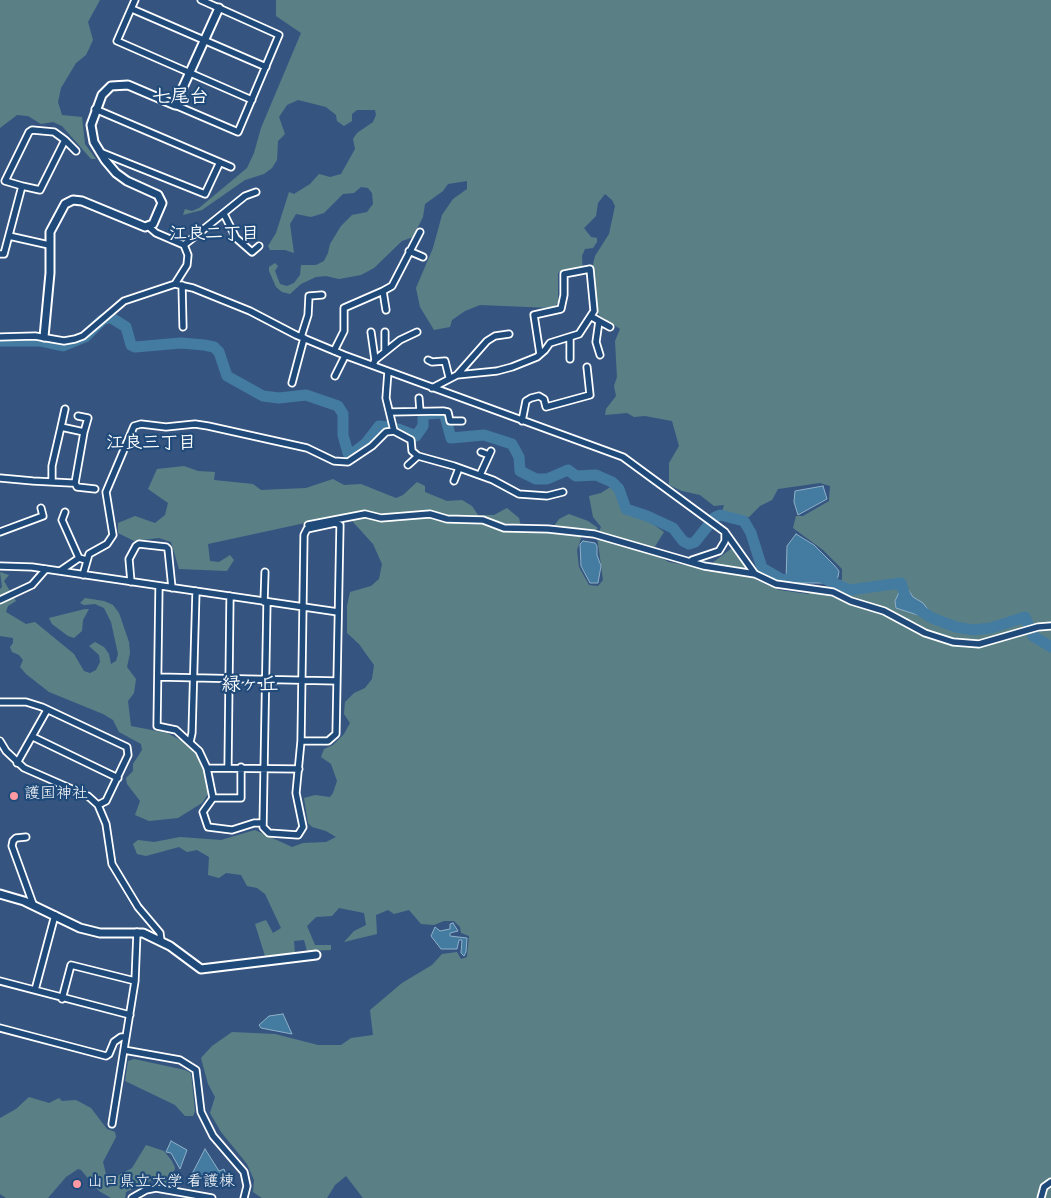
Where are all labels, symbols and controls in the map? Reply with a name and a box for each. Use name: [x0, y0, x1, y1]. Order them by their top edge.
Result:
district label: 七尾台: [152, 88, 208, 110]
district label: 江良二丁目: [169, 225, 259, 247]
district label: 江良三丁目: [106, 434, 196, 456]
district label: 緑ヶ丘: [222, 676, 278, 698]
place label: 護国神社: [24, 786, 88, 806]
marker: 護国神社: [8, 790, 20, 802]
place label: 山口県立大学 看護棟: [87, 1174, 235, 1194]
marker: 山口県立大学 看護棟: [71, 1178, 83, 1190]

